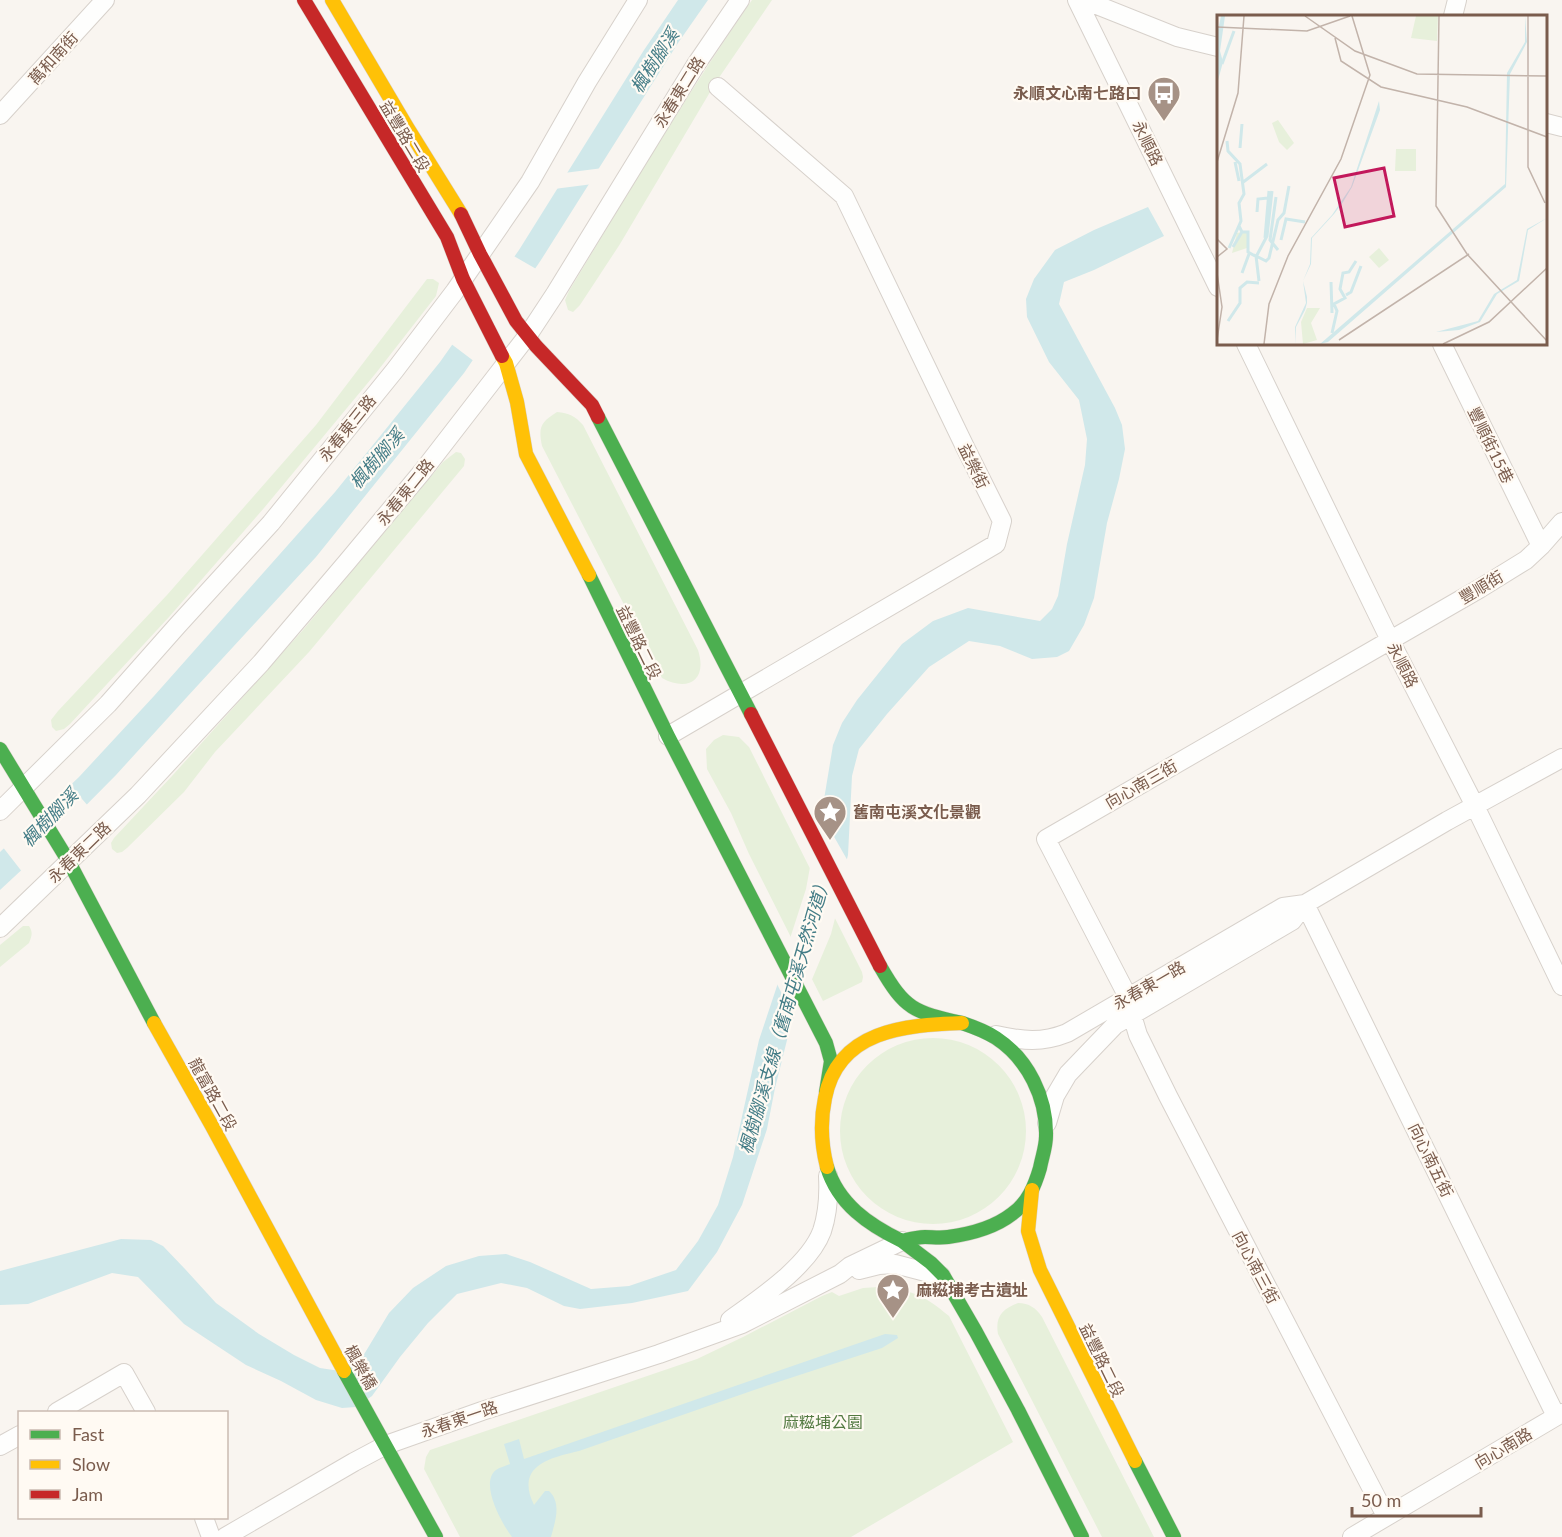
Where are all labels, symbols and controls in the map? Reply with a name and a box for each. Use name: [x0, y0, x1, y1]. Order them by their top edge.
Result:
inset map: [1217, 15, 1547, 345]
water label: 楓樹腳溪: [625, 22, 685, 97]
street label: 萬和南街: [24, 28, 81, 88]
street label: 永春東二路: [649, 53, 708, 131]
bus stop icon: 永順文心南七路口: [1146, 75, 1182, 122]
place label: 永順文心南七路口: [1013, 83, 1141, 102]
street label: 益豐路二段: [377, 97, 434, 175]
street label: 永順路: [1129, 117, 1168, 169]
street label: 永春東三路: [314, 391, 379, 465]
street label: 豐順街15巷: [1465, 404, 1518, 486]
water label: 楓樹腳溪: [344, 422, 410, 493]
street label: 益樂街: [955, 440, 994, 492]
street label: 永春東二路: [372, 455, 437, 529]
street label: 豐順街: [1455, 566, 1506, 607]
street label: 益豐路二段: [613, 602, 666, 682]
street label: 永順路: [1384, 639, 1423, 690]
street label: 向心南三街: [1101, 755, 1180, 812]
water label: 楓樹腳溪: [16, 782, 84, 851]
place icon: 舊南屯溪文化景觀: [812, 794, 848, 841]
place label: 舊南屯溪文化景觀: [853, 802, 981, 821]
street label: 永春東二路: [43, 817, 114, 886]
water label: 楓樹腳溪支線（舊南屯溪天然河道）: [734, 873, 834, 1156]
street label: 永春東一路: [1109, 956, 1188, 1013]
street label: 龍富路二段: [186, 1054, 241, 1133]
street label: 向心南五街: [1405, 1120, 1458, 1200]
street label: 向心南三街: [1229, 1227, 1284, 1307]
place icon: 麻糍埔考古遺址: [875, 1272, 911, 1319]
place label: 麻糍埔考古遺址: [916, 1280, 1028, 1299]
street label: 益豐路二段: [1076, 1320, 1129, 1400]
street label: 楓樂橋: [341, 1341, 381, 1392]
street label: 永春東一路: [418, 1397, 500, 1441]
legend: [18, 1411, 228, 1519]
park label: 麻糍埔公園: [783, 1412, 863, 1431]
text: Fast: [72, 1423, 105, 1445]
street label: 向心南路: [1470, 1423, 1535, 1472]
text: Slow: [72, 1453, 110, 1475]
scale bar: [1352, 1480, 1481, 1518]
text: Jam: [72, 1483, 103, 1505]
text: 50 m: [1361, 1489, 1401, 1511]

